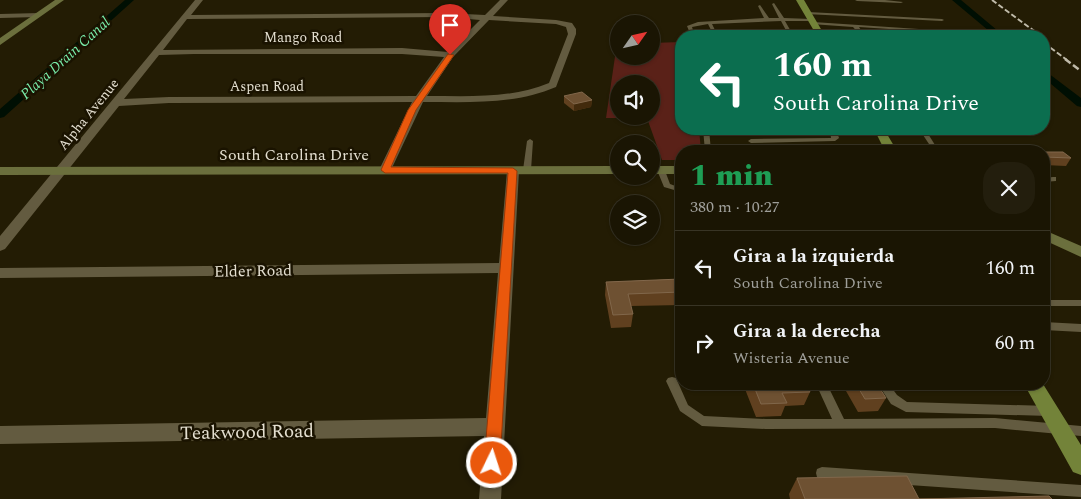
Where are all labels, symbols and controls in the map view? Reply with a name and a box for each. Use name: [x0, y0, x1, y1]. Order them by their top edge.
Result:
pin: [429, 4, 471, 55]
water label: Playa Drain Canal: [15, 11, 116, 105]
icon: arrive: [436, 11, 464, 39]
north arrow: [610, 15, 660, 65]
map controls: [610, 15, 660, 245]
street label: Mango Road: [264, 27, 342, 48]
text: 160 m: [773, 39, 872, 92]
icon: left: [690, 50, 755, 115]
street label: Alpha Avenue: [53, 74, 124, 155]
button: sound: [610, 75, 660, 125]
street label: Aspen Road: [230, 76, 304, 97]
text: South Carolina Drive: [773, 87, 979, 120]
button: search: [610, 135, 660, 185]
street label: South Carolina Drive: [219, 143, 369, 167]
text: 1 min: [690, 153, 773, 199]
button: close: [983, 162, 1035, 214]
button: layers: [610, 195, 660, 245]
text: 380 m · 10:27: [690, 195, 780, 219]
text: Gira a la izquierda: [733, 242, 894, 271]
icon: left: [690, 254, 718, 282]
text: 160 m: [985, 254, 1035, 283]
street label: Elder Road: [214, 258, 292, 284]
text: South Carolina Drive: [733, 271, 883, 295]
text: Gira a la derecha: [733, 317, 880, 346]
icon: right: [690, 329, 718, 357]
text: 60 m: [995, 329, 1035, 358]
text: Wisteria Avenue: [733, 346, 850, 370]
street label: Teakwood Road: [180, 417, 314, 448]
position arrow: [465, 436, 517, 488]

